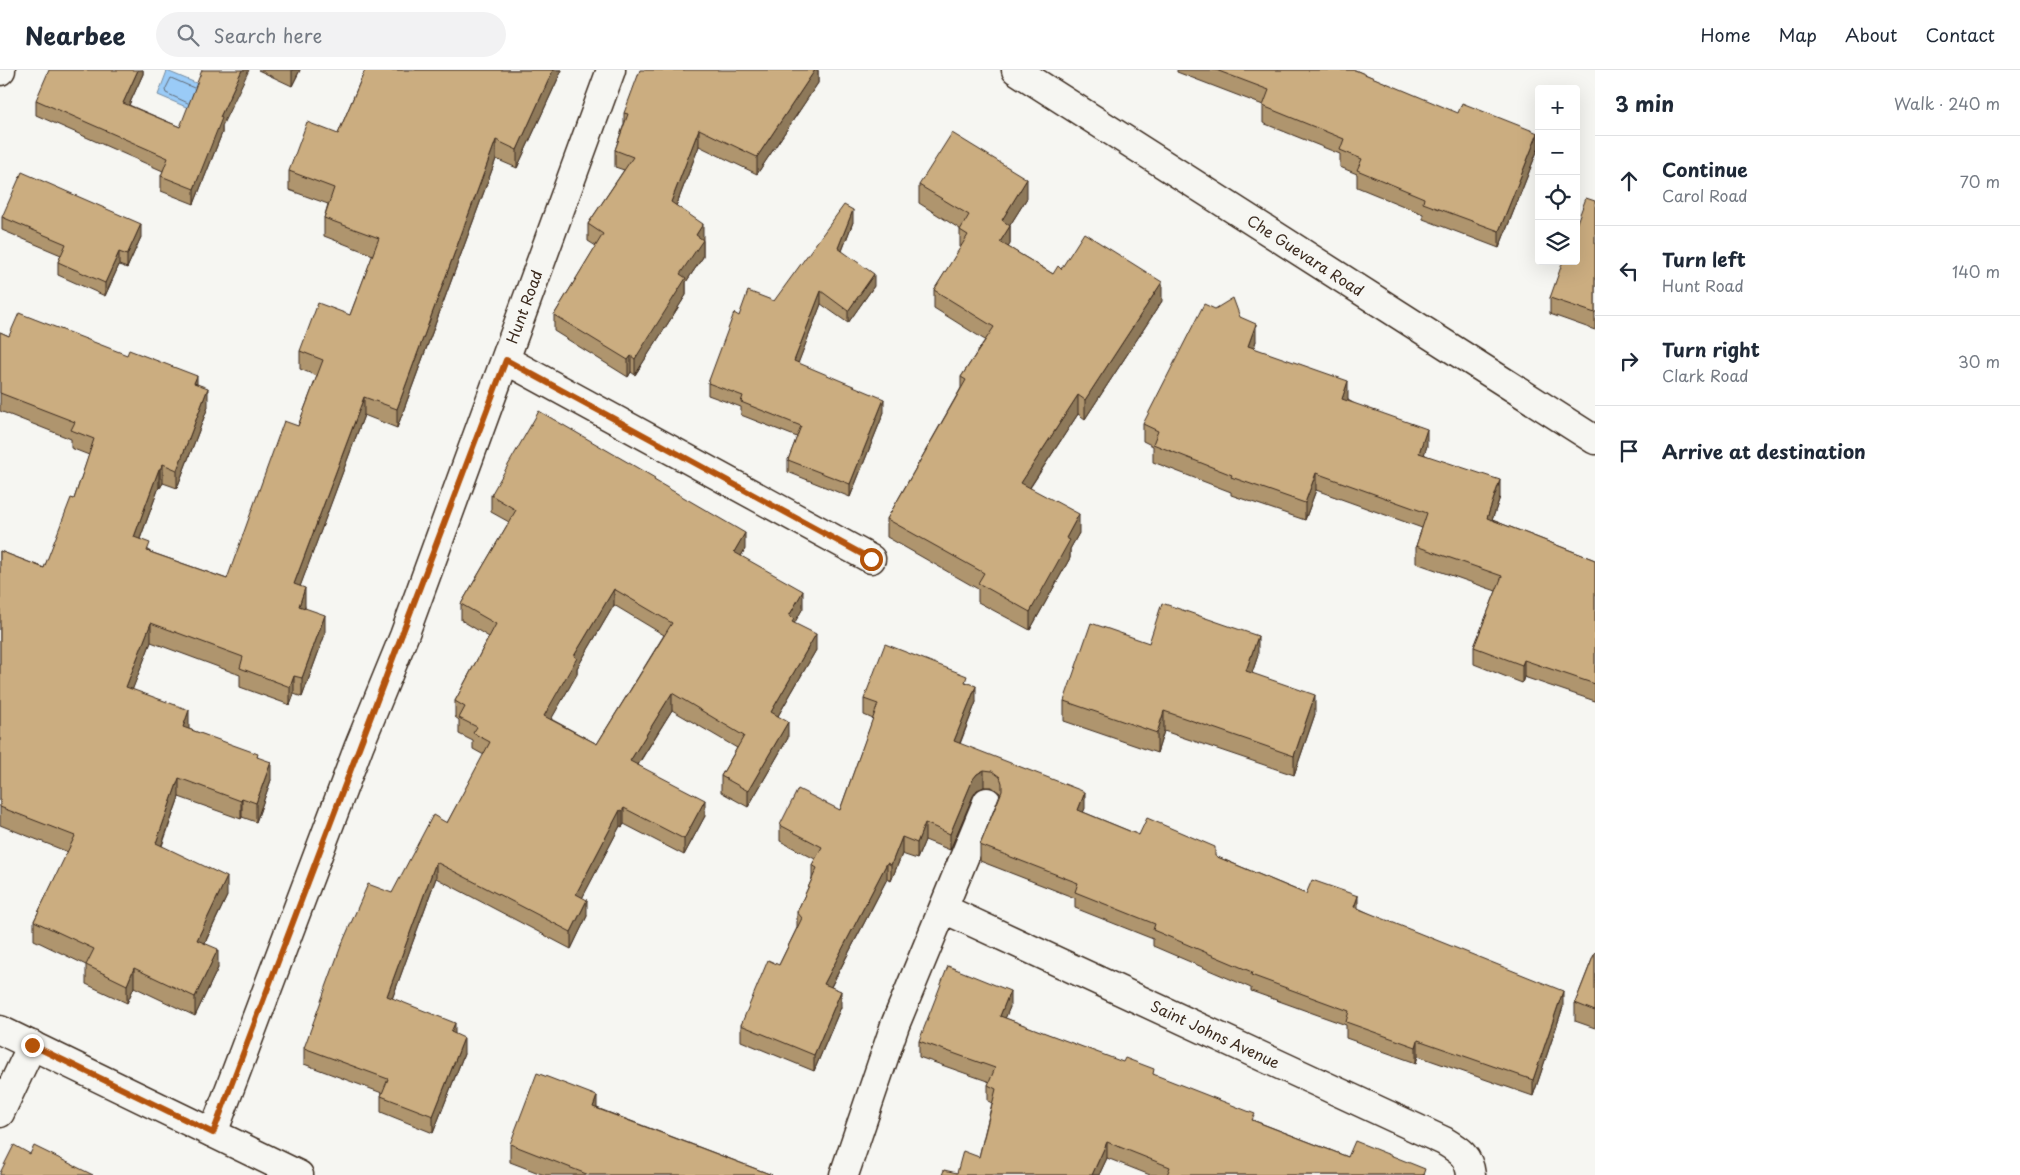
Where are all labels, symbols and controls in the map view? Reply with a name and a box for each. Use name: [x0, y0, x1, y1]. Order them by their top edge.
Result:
search box: [156, 12, 506, 57]
text: Nearbee: [25, 17, 126, 53]
icon: search: [174, 21, 202, 49]
text: Search here: [214, 21, 322, 49]
text: Home: [1700, 21, 1750, 48]
text: Map: [1778, 21, 1817, 48]
text: About: [1845, 21, 1897, 48]
text: Contact: [1925, 21, 1995, 48]
map controls: [1535, 85, 1580, 265]
button: +: [1535, 85, 1580, 130]
text: 3 min: [1615, 87, 1674, 119]
text: Walk · 240 m: [1894, 91, 2000, 115]
button: −: [1535, 130, 1580, 175]
text: Continue: [1662, 155, 1748, 183]
icon: ahead: [1615, 167, 1643, 195]
text: 70 m: [1960, 169, 2000, 193]
button: locate: [1535, 175, 1580, 220]
text: Carol Road: [1662, 183, 1748, 207]
street label: Che Guevara Road: [1243, 208, 1369, 301]
button: layers: [1535, 220, 1580, 265]
text: Turn left: [1662, 245, 1746, 273]
icon: left: [1615, 257, 1643, 285]
text: 140 m: [1952, 259, 2000, 283]
street label: Hunt Road: [500, 267, 548, 346]
text: Hunt Road: [1662, 273, 1744, 297]
text: Turn right: [1662, 335, 1760, 363]
icon: right: [1615, 347, 1643, 375]
text: 30 m: [1958, 349, 2000, 373]
text: Clark Road: [1662, 363, 1749, 387]
icon: arrive: [1615, 437, 1643, 465]
text: Arrive at destination: [1662, 437, 1866, 465]
route start: [860, 548, 883, 571]
street label: Saint Johns Avenue: [1147, 994, 1284, 1074]
route end: [21, 1034, 44, 1057]

